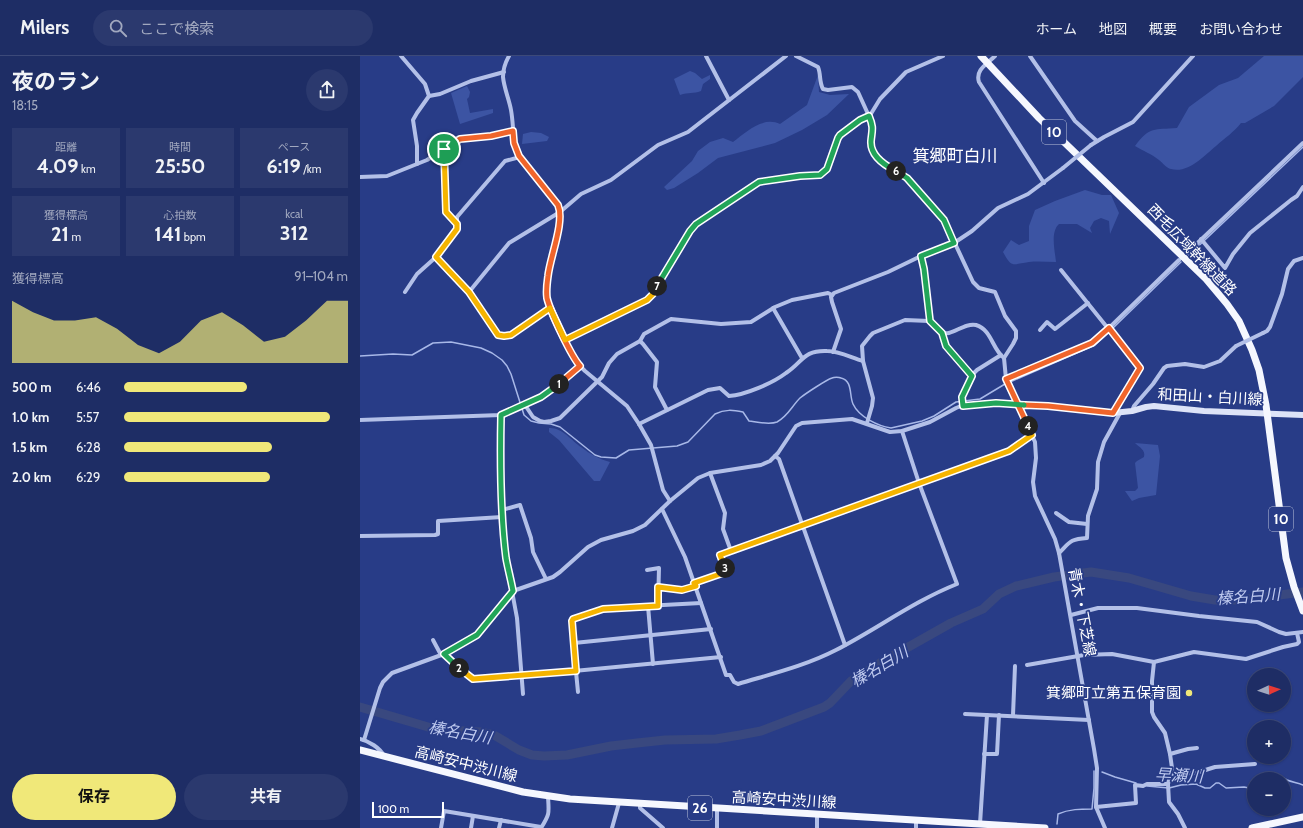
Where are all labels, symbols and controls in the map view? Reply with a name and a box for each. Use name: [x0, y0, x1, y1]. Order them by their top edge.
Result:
search box: [93, 10, 373, 46]
text: Milers: [20, 16, 69, 39]
icon: search: [107, 17, 129, 39]
text: ここで検索: [139, 20, 214, 38]
text: ホーム: [1035, 20, 1077, 38]
text: 地図: [1099, 20, 1127, 38]
text: 概要: [1149, 20, 1177, 38]
text: お問い合わせ: [1199, 20, 1283, 38]
text: 夜のラン: [12, 68, 100, 95]
button: share: [306, 69, 348, 111]
text: 18:15: [12, 97, 38, 113]
road number: 10: [1042, 120, 1066, 144]
pin: [427, 132, 461, 166]
icon: arrive: [433, 138, 455, 160]
text: 距離: [55, 140, 77, 154]
text: 時間: [169, 140, 191, 154]
text: ペース: [278, 140, 310, 154]
district label: 箕郷町白川: [913, 146, 998, 166]
text: 4.09: [36, 154, 78, 178]
text: 25:50: [155, 154, 205, 178]
text: 6:19: [267, 154, 301, 178]
pin: 6: [886, 161, 906, 181]
text: km: [78, 162, 96, 176]
text: /km: [301, 162, 321, 176]
text: 6: [893, 164, 899, 178]
street label: 西毛広域幹線道路: [1144, 201, 1240, 299]
text: kcal: [285, 207, 303, 221]
text: 獲得標高: [44, 208, 88, 222]
text: 心拍数: [164, 208, 197, 222]
text: 312: [280, 221, 308, 245]
text: 21: [51, 222, 69, 246]
text: 141: [154, 222, 181, 246]
text: m: [69, 230, 81, 244]
text: bpm: [181, 230, 206, 244]
text: 91–104 m: [294, 268, 348, 284]
text: 獲得標高: [12, 270, 64, 286]
pin: 7: [647, 276, 667, 296]
text: 7: [654, 279, 660, 293]
pin: 1: [549, 374, 569, 394]
text: 1: [557, 377, 561, 391]
text: 500 m: [12, 379, 52, 395]
text: 6:46: [76, 379, 101, 395]
street label: 和田山・白川線: [1157, 385, 1263, 409]
text: 1.0 km: [12, 409, 49, 425]
text: 5:57: [76, 409, 99, 425]
pin: 4: [1018, 416, 1038, 436]
text: 4: [1025, 419, 1031, 433]
text: 1.5 km: [12, 439, 47, 455]
text: 6:28: [76, 439, 101, 455]
text: 2.0 km: [12, 469, 51, 485]
text: 6:29: [76, 469, 100, 485]
road number: 10: [1269, 507, 1293, 531]
pin: 3: [715, 558, 735, 578]
text: 3: [722, 561, 728, 575]
street label: 青木・下芝線: [1065, 566, 1099, 658]
water label: 榛名白川: [1215, 585, 1283, 608]
water label: 榛名白川: [847, 641, 913, 691]
pin: 2: [449, 658, 469, 678]
text: 2: [456, 661, 462, 675]
north arrow: [1247, 668, 1291, 712]
map controls: [1247, 668, 1291, 816]
place label: 箕郷町立第五保育園: [1046, 684, 1181, 702]
marker: 箕郷町立第五保育園: [1184, 688, 1194, 698]
water label: 榛名白川: [427, 718, 495, 748]
button: +: [1247, 720, 1291, 764]
street label: 高崎安中渋川線: [413, 743, 519, 785]
water label: 早瀬川: [1155, 765, 1205, 786]
button: −: [1247, 772, 1291, 816]
button: 保存: [12, 774, 176, 820]
button: 共有: [184, 774, 348, 820]
street label: 高崎安中渋川線: [731, 788, 837, 812]
road number: 26: [688, 796, 712, 820]
scale bar: [372, 800, 444, 819]
text: 100 m: [378, 802, 409, 816]

